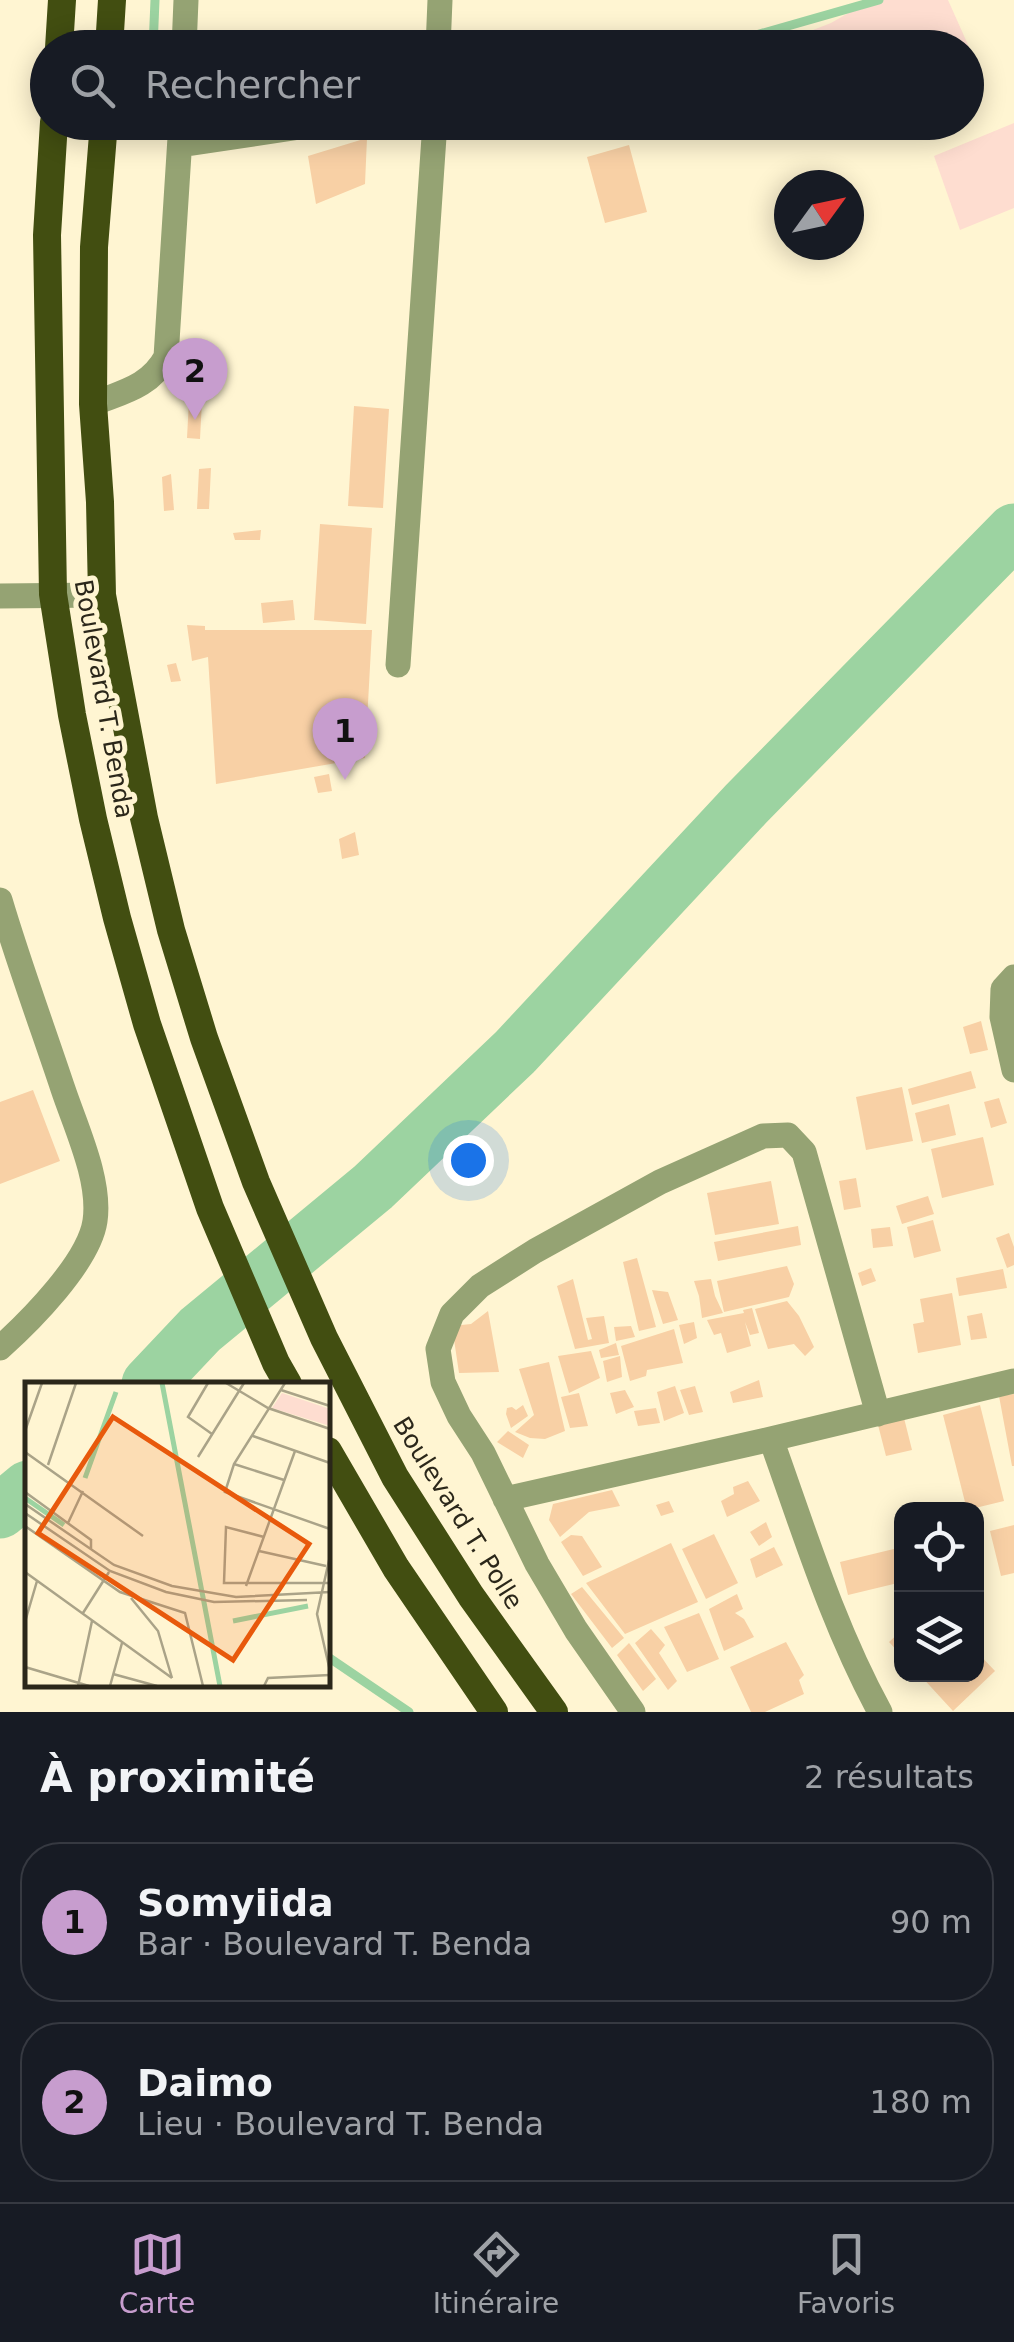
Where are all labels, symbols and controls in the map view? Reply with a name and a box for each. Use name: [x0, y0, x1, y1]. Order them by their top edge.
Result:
search box: [30, 30, 984, 140]
icon: search: [65, 58, 120, 113]
text: Rechercher: [145, 63, 360, 107]
north arrow: [774, 170, 864, 260]
pin: 2: [162, 338, 228, 420]
street label: Boulevard T. Benda: [69, 577, 139, 821]
pin: 1: [312, 698, 378, 780]
your location: [443, 1135, 494, 1186]
inset map: [25, 1382, 330, 1687]
street label: Boulevard T. Polle: [387, 1411, 529, 1615]
map controls: [894, 1502, 984, 1682]
button: locate: [894, 1502, 984, 1592]
button: layers: [894, 1592, 984, 1682]
text: À proximité: [40, 1753, 315, 1802]
text: 2 résultats: [804, 1758, 974, 1796]
text: Somyiida: [137, 1881, 334, 1925]
text: 1: [63, 1903, 86, 1941]
text: 90 m: [890, 1903, 972, 1941]
text: Bar · Boulevard T. Benda: [137, 1925, 532, 1963]
text: Daimo: [137, 2061, 273, 2105]
text: 2: [63, 2083, 86, 2121]
text: 180 m: [870, 2083, 972, 2121]
text: Lieu · Boulevard T. Benda: [137, 2105, 544, 2143]
tab: Carte: [119, 2227, 195, 2320]
tab: Itinéraire: [433, 2227, 559, 2320]
tab: Favoris: [797, 2227, 895, 2320]

